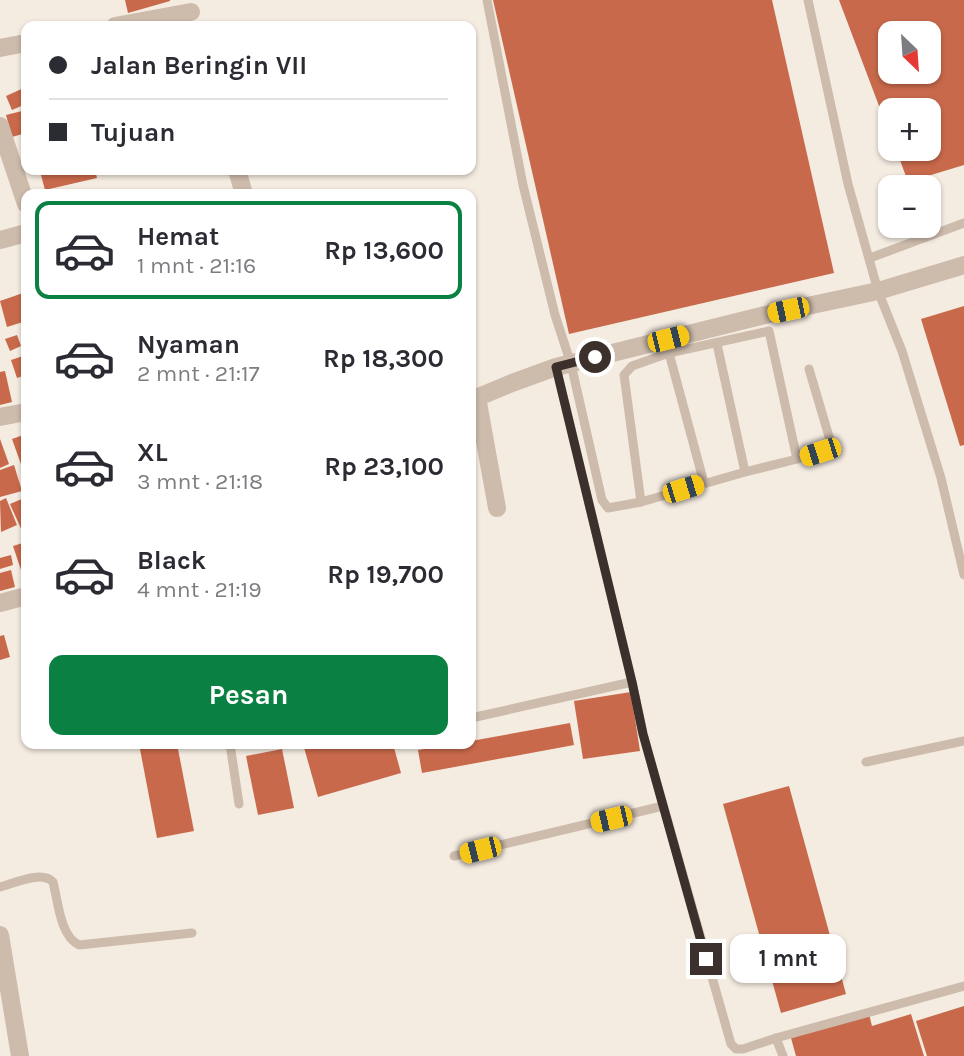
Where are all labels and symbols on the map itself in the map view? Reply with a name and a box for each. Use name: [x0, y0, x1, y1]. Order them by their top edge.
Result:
north arrow: [878, 21, 942, 84]
car: [766, 295, 811, 325]
car: [646, 324, 691, 354]
route start: [579, 341, 611, 373]
car: [797, 436, 844, 468]
car: [660, 473, 707, 505]
car: [589, 804, 634, 834]
car: [458, 835, 503, 865]
callout: 1 mnt: [730, 934, 846, 984]
route end: [690, 943, 722, 975]

